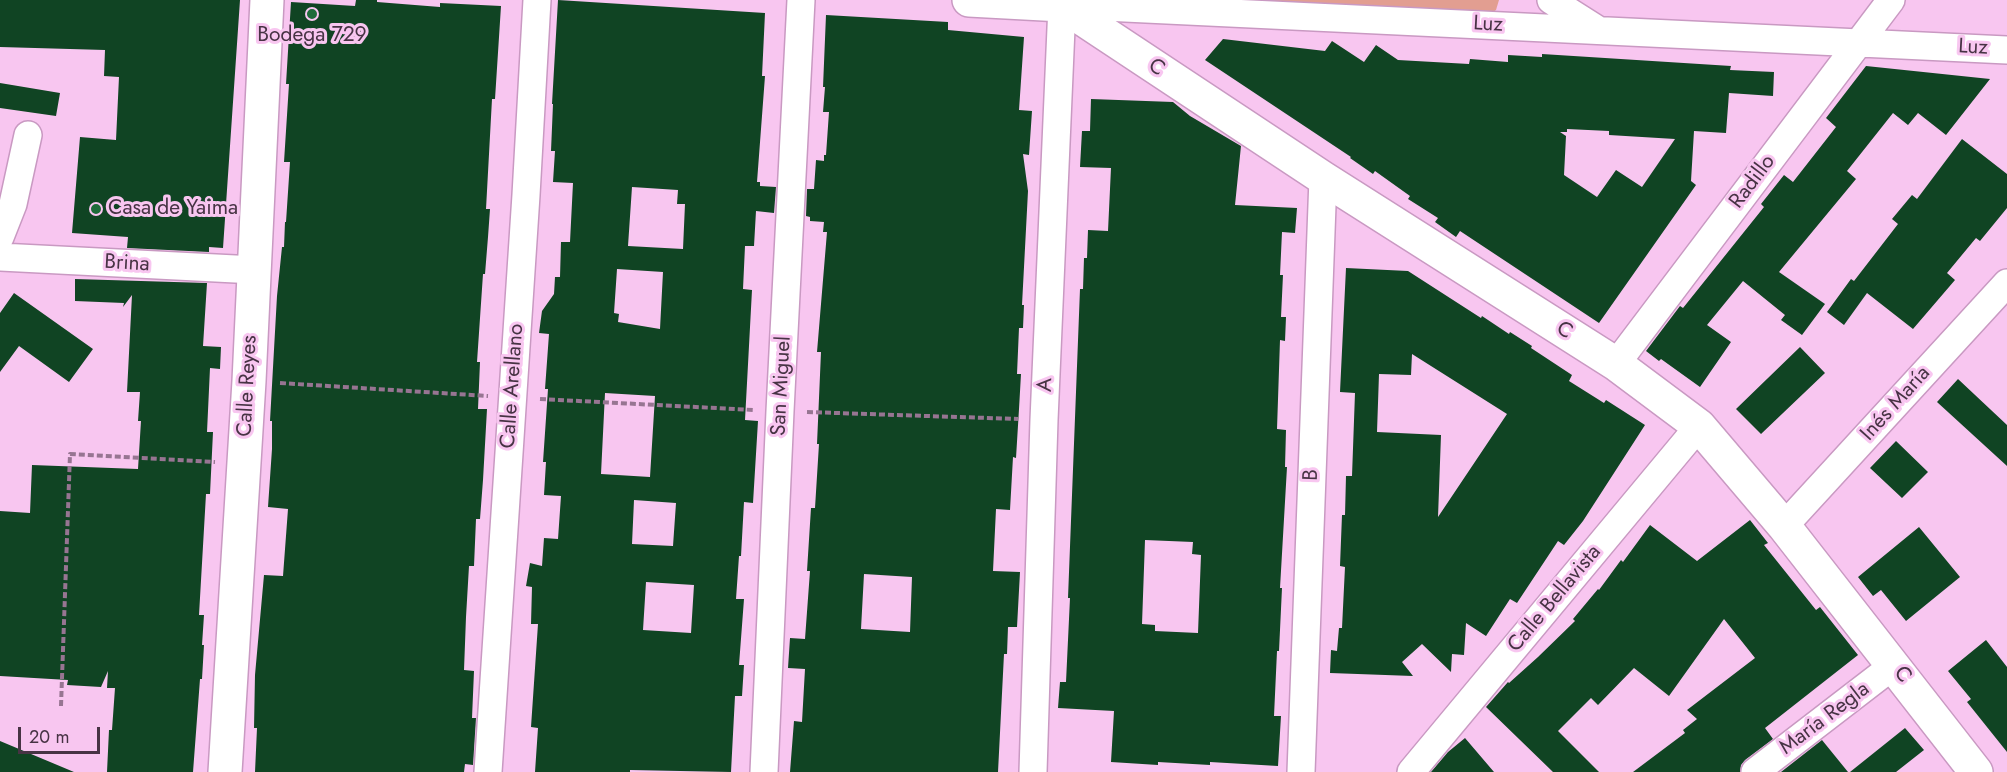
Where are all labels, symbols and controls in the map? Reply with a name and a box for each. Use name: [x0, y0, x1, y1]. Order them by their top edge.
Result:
marker: Bodega 729: [305, 7, 319, 21]
street label: Luz: [1473, 12, 1503, 38]
place label: Bodega 729: [257, 23, 367, 49]
street label: Luz: [1958, 35, 1988, 61]
street label: C: [1143, 54, 1169, 82]
street label: Radillo: [1725, 150, 1781, 214]
place label: Casa de Yaima: [108, 196, 238, 222]
marker: Casa de Yaima: [89, 202, 103, 216]
street label: Brina: [104, 250, 150, 278]
street label: C: [1551, 317, 1577, 345]
street label: Calle Arellano: [496, 323, 530, 449]
street label: Calle Reyes: [233, 335, 263, 437]
street label: San Miguel: [767, 335, 797, 437]
street label: Inés María: [1856, 362, 1936, 446]
street label: A: [1033, 378, 1059, 392]
street label: B: [1299, 469, 1325, 481]
street label: Calle Bellavista: [1503, 540, 1607, 658]
street label: C: [1888, 662, 1916, 688]
street label: María Regla: [1775, 677, 1875, 761]
scale bar: [21, 715, 104, 753]
text: 20 m: [29, 724, 69, 750]

